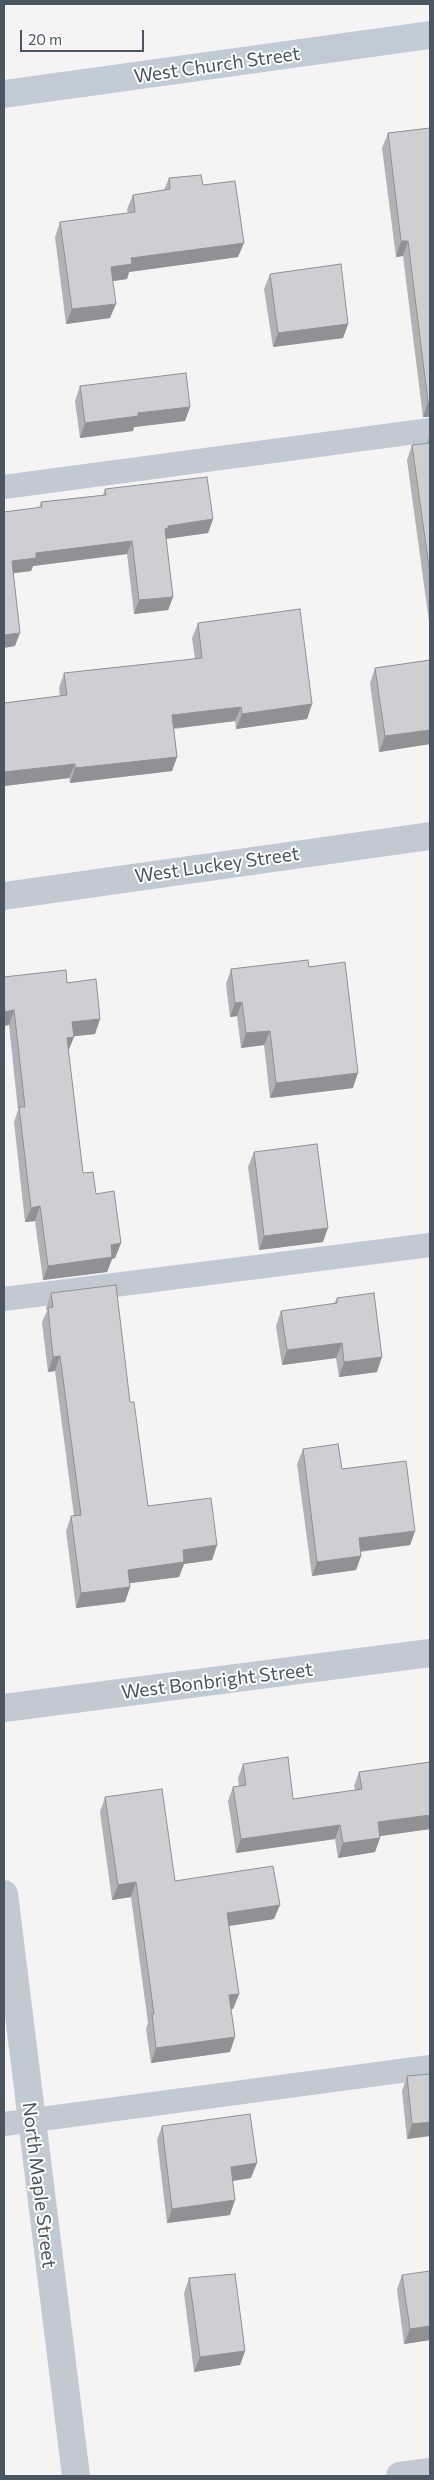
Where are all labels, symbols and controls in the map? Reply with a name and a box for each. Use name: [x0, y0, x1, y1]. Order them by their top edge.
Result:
scale bar: [22, 20, 146, 52]
text: 20 m: [28, 30, 62, 48]
street label: West Church Street: [132, 42, 302, 88]
street label: West Luckey Street: [133, 842, 301, 888]
street label: West Bonbright Street: [120, 1658, 314, 1704]
street label: North Maple Street: [18, 2101, 60, 2269]

